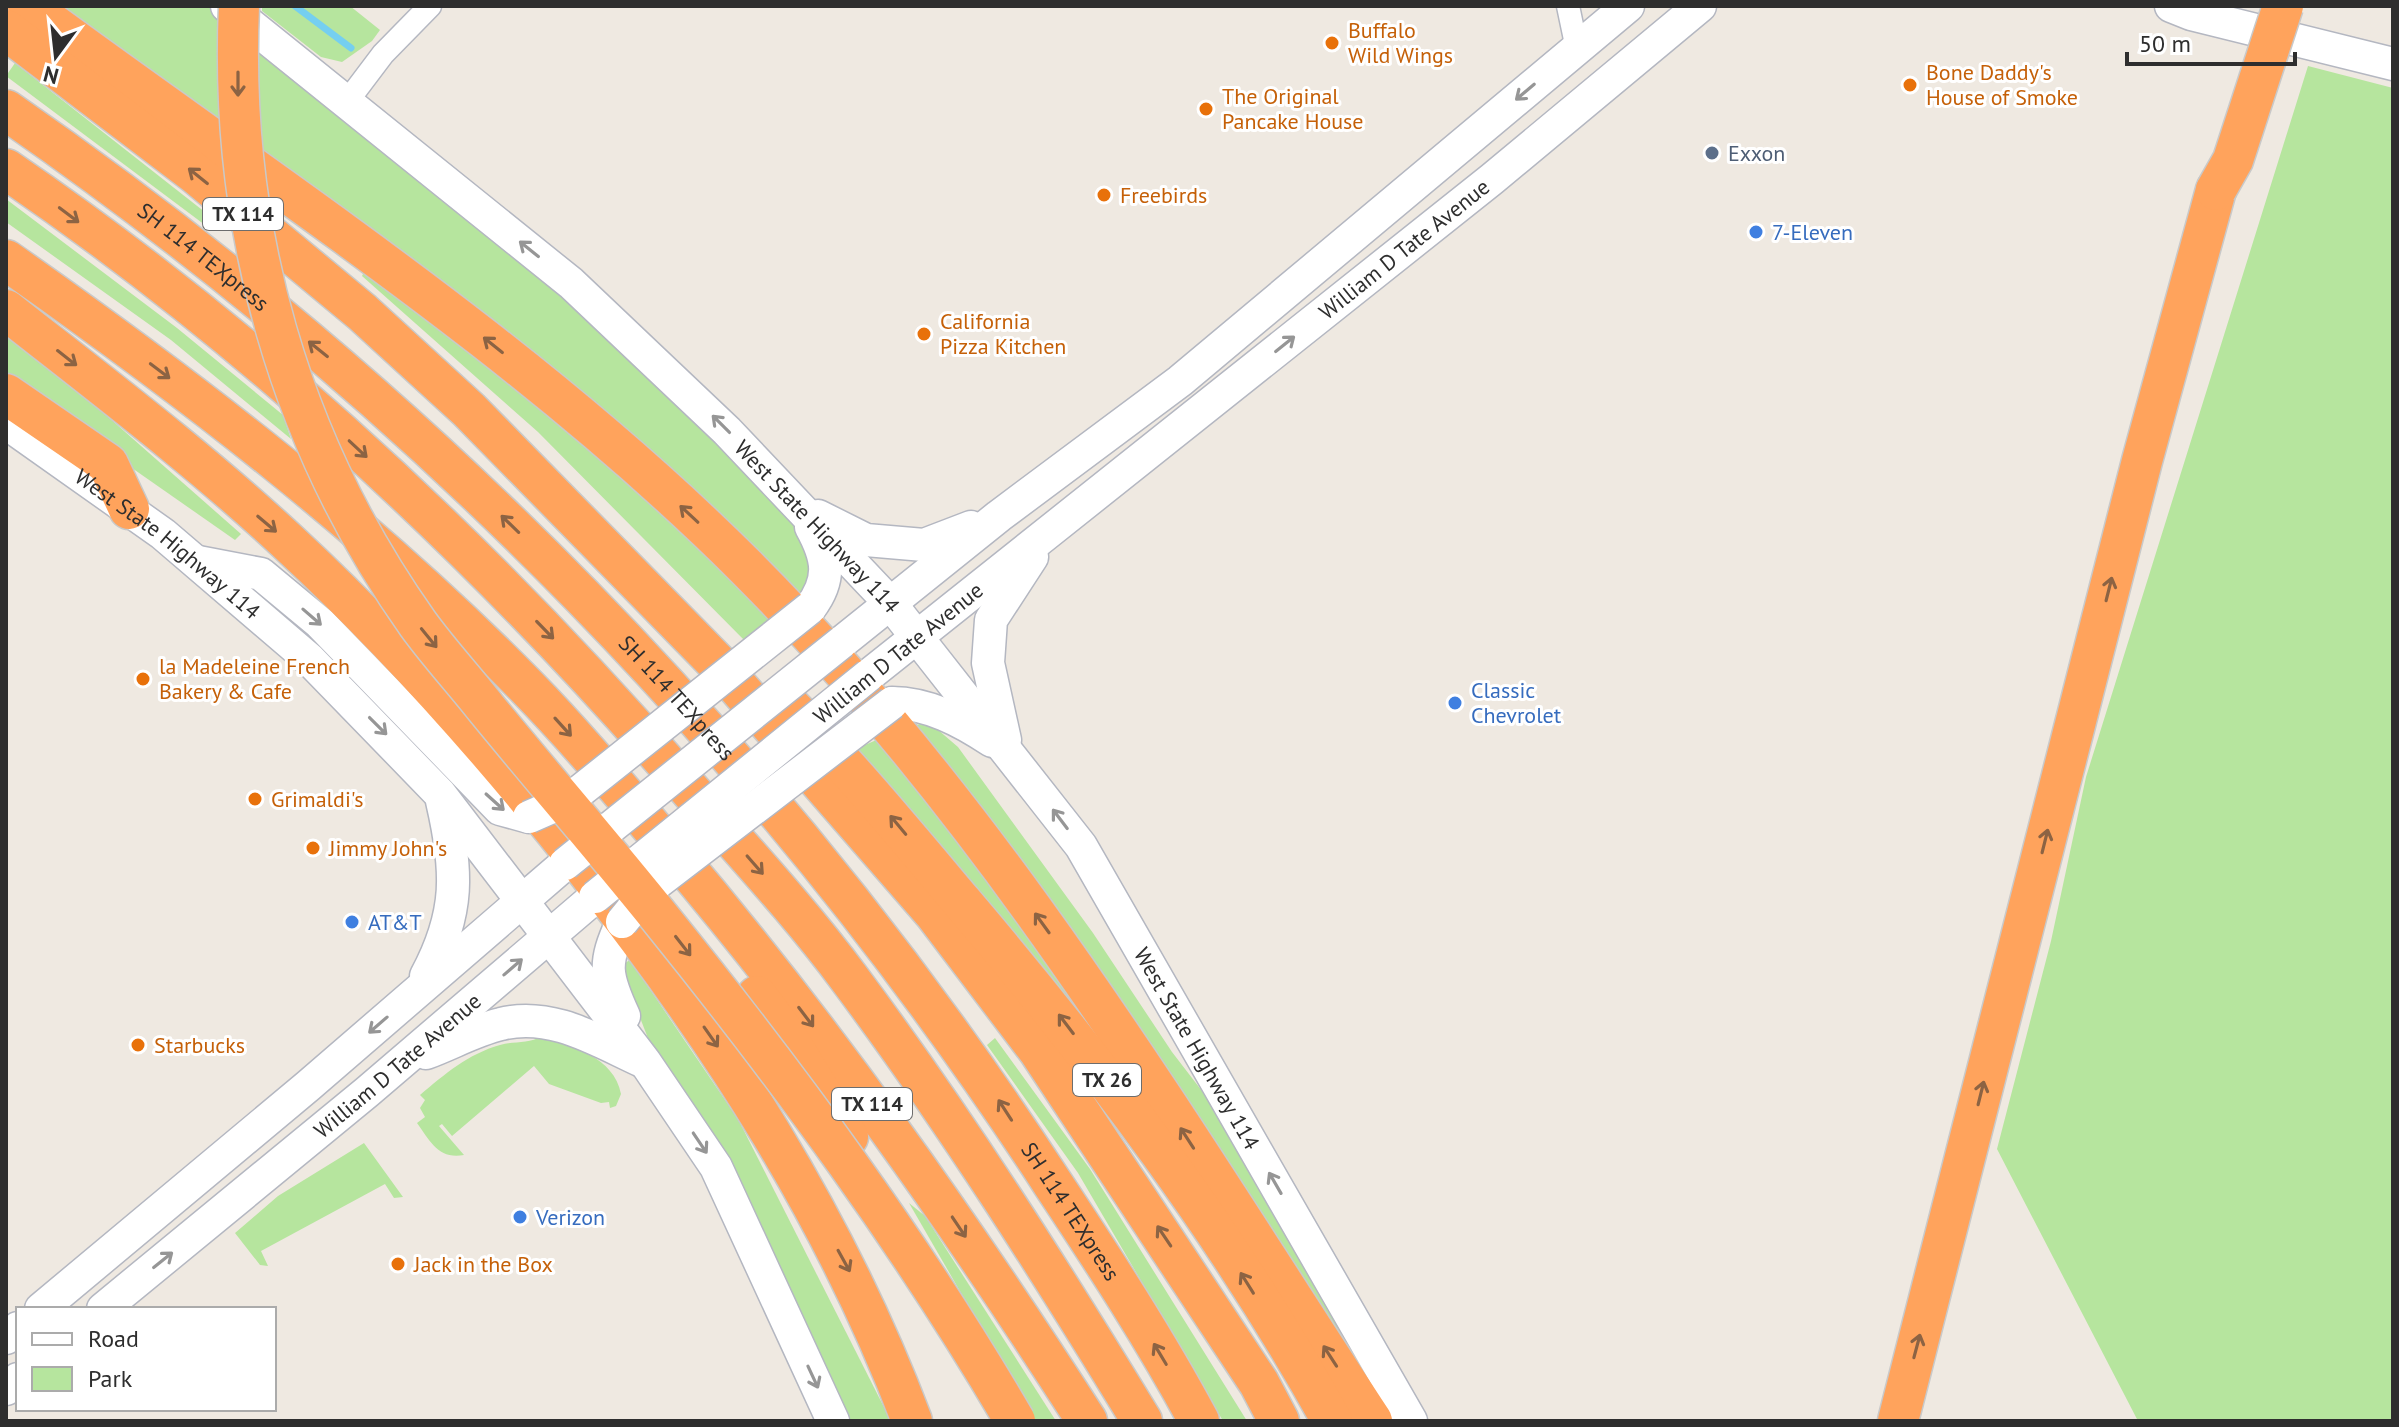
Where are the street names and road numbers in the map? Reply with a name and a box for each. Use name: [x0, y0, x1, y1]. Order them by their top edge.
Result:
street label: William D Tate Avenue: [1313, 173, 1495, 325]
street label: SH 114 TEXpress: [132, 196, 275, 317]
road number: TX 114: [203, 198, 283, 230]
street label: West State Highway 114: [729, 434, 906, 618]
street label: West State Highway 114: [70, 462, 266, 625]
street label: William D Tate Avenue: [808, 576, 988, 730]
street label: SH 114 TEXpress: [613, 629, 741, 766]
street label: West State Highway 114: [1128, 942, 1266, 1154]
street label: William D Tate Avenue: [308, 987, 487, 1144]
road number: TX 26: [1073, 1064, 1141, 1096]
road number: TX 114: [832, 1088, 912, 1120]
street label: SH 114 TEXpress: [1015, 1137, 1126, 1286]

